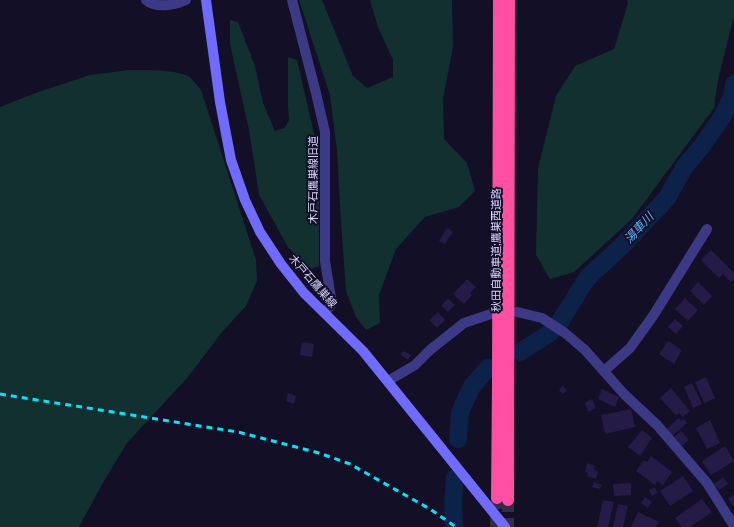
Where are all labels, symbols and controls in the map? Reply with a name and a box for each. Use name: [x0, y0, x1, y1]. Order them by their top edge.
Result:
street label: 木戸石鷹巣線旧道: [306, 136, 320, 224]
street label: 秋田自動車道;鷹巣西道路: [489, 188, 503, 312]
water label: 湯車川: [621, 208, 658, 246]
street label: 木戸石鷹巣線: [286, 252, 340, 310]

